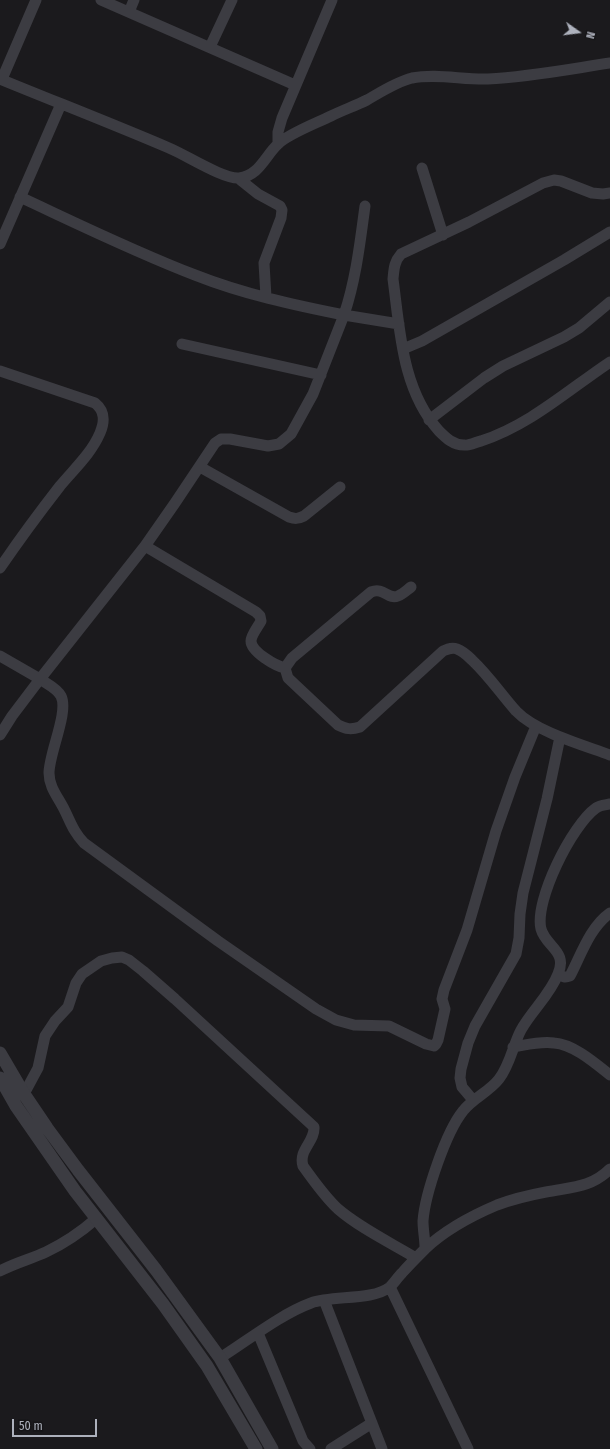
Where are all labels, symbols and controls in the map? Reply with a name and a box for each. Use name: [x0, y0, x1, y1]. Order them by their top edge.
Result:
north arrow: [558, 12, 598, 52]
text: N: [583, 30, 597, 40]
scale bar: [14, 1411, 99, 1437]
text: 50 m: [19, 1419, 43, 1433]

